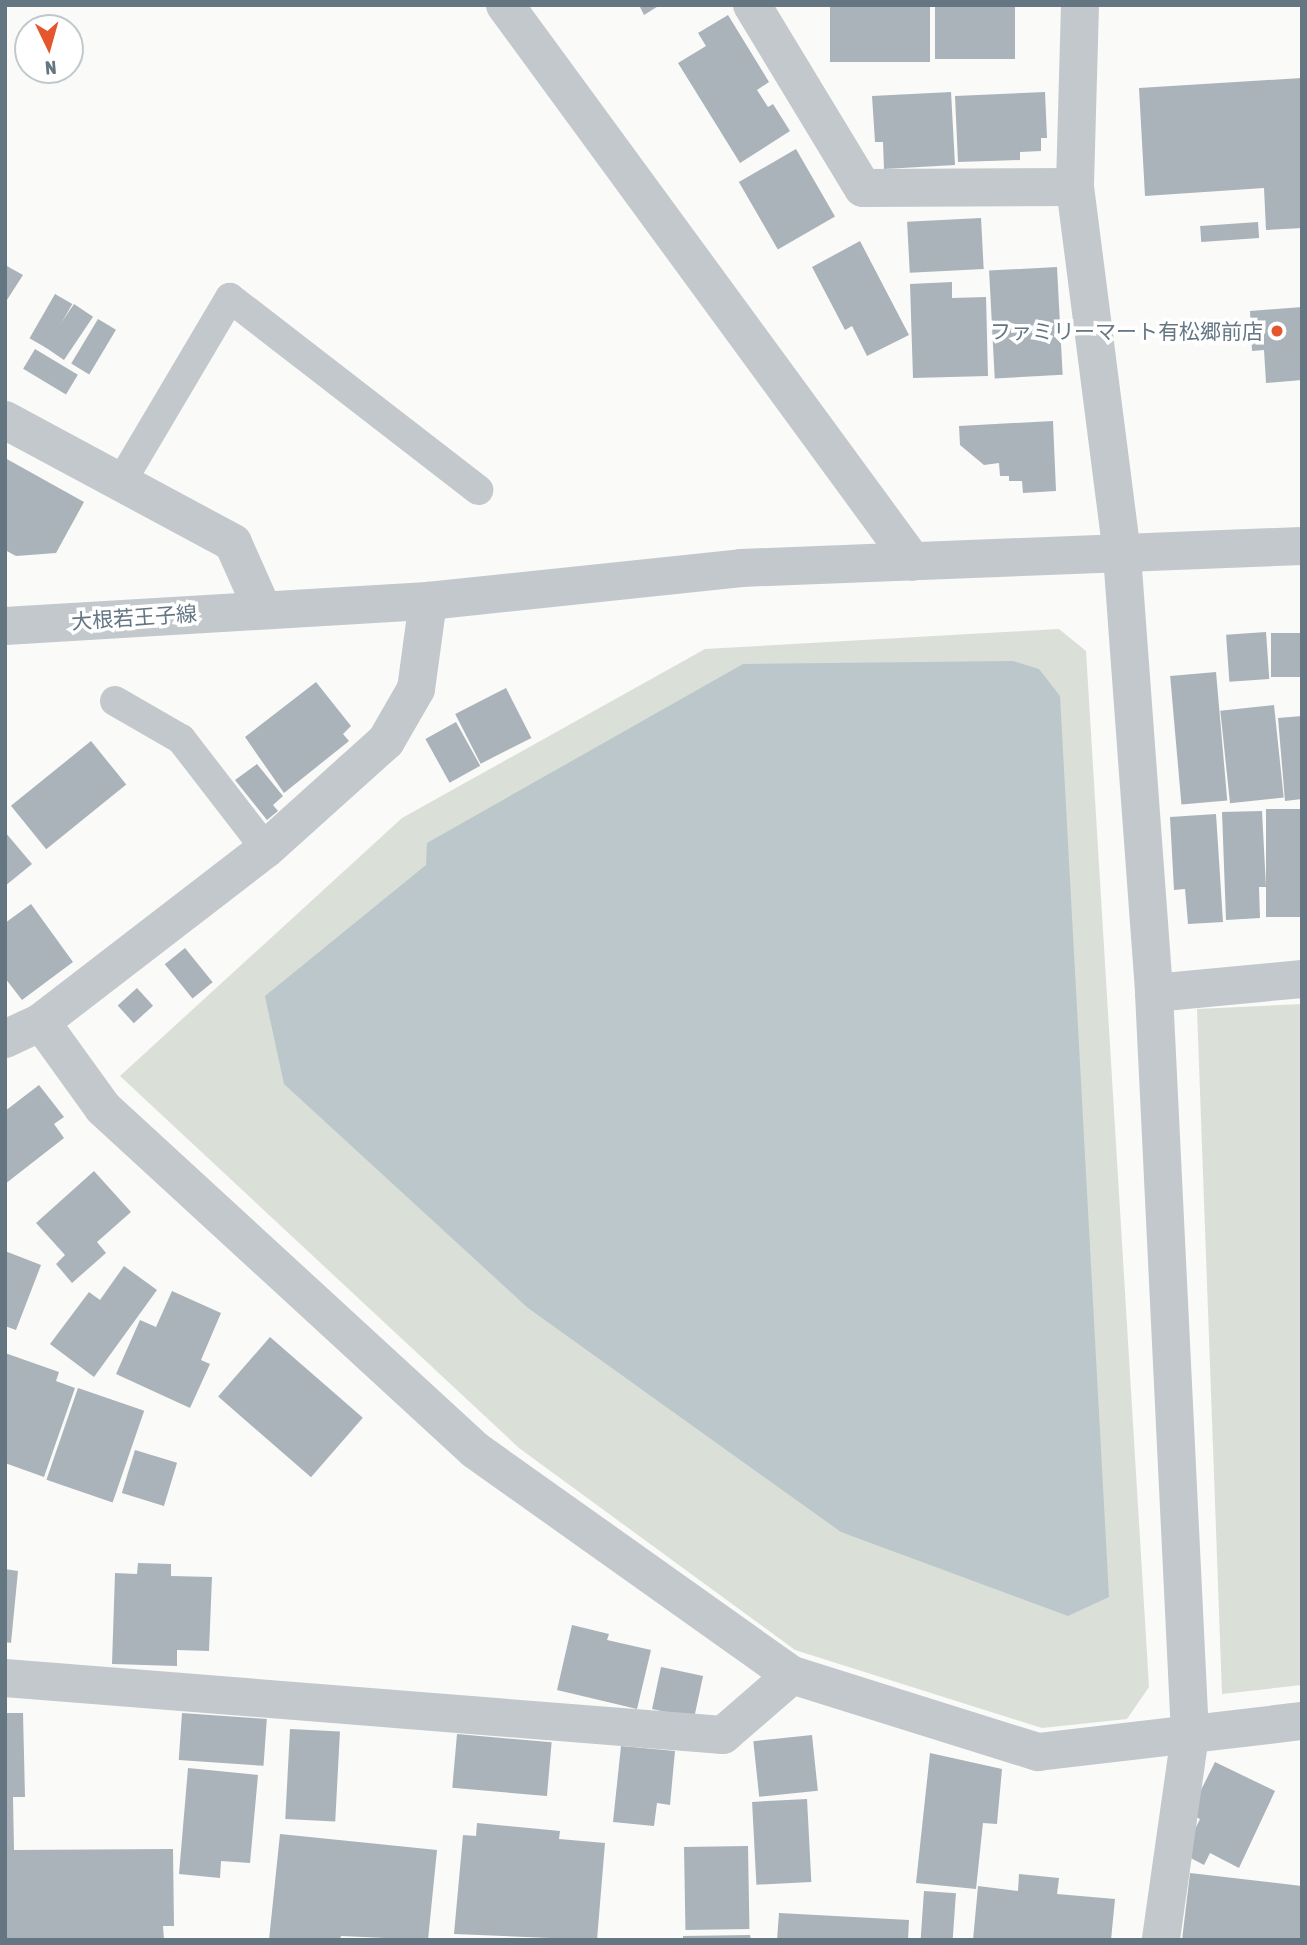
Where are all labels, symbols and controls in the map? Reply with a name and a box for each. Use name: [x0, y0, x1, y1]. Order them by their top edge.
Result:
north arrow: [14, 14, 84, 84]
text: N: [44, 56, 57, 79]
place label: ファミリーマート有松郷前店: [990, 318, 1263, 344]
marker: ファミリーマート有松郷前店: [1269, 323, 1285, 339]
street label: 大根若王子線: [70, 600, 198, 634]

